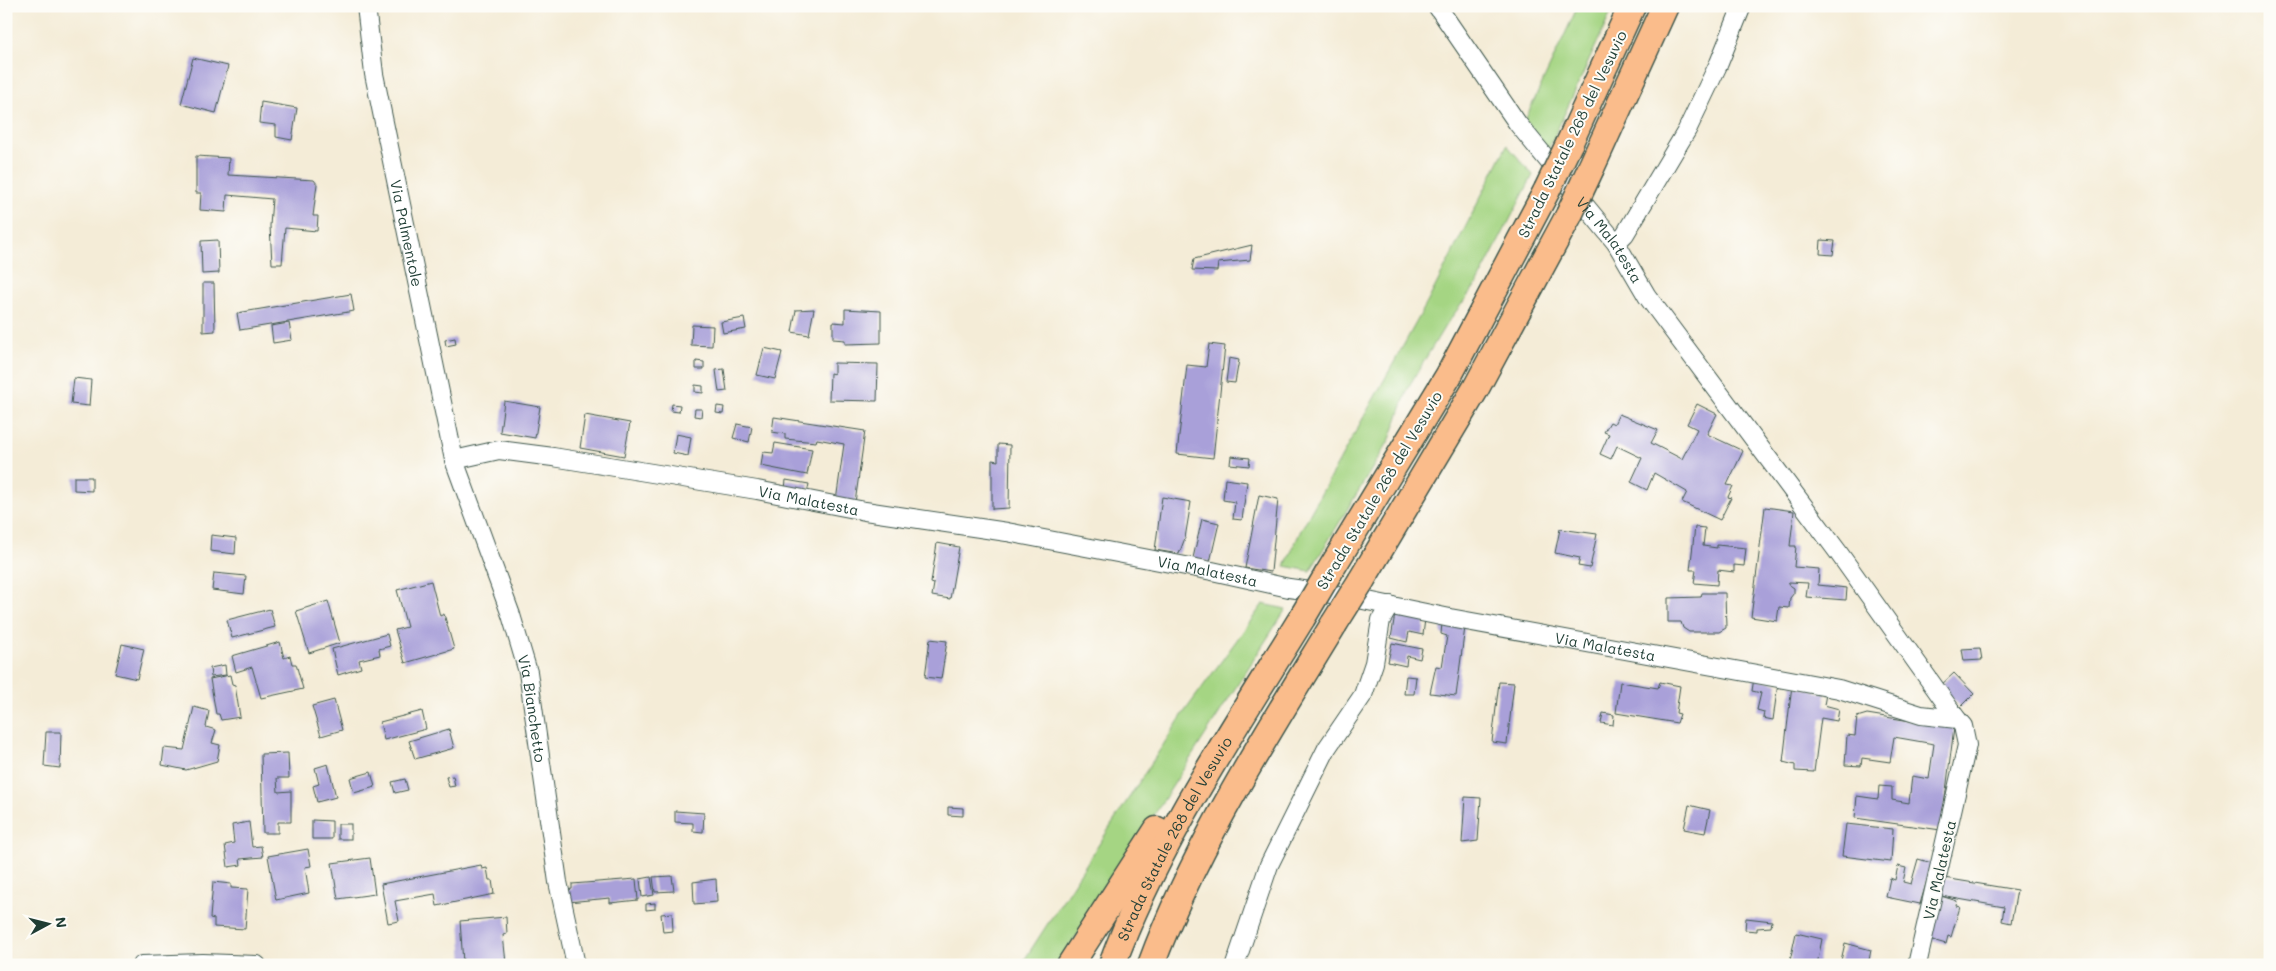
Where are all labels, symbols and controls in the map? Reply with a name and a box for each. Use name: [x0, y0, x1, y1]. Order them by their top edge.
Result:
street label: Strada Statale 268 del Vesuvio: [1513, 27, 1631, 241]
street label: Via Palmentole: [386, 178, 428, 288]
street label: Via Malatesta: [1572, 192, 1647, 287]
street label: Strada Statale 268 del Vesuvio: [1312, 387, 1446, 593]
street label: Via Malatesta: [757, 481, 861, 520]
street label: Via Malatesta: [1156, 551, 1260, 591]
street label: Via Malatesta: [1553, 627, 1657, 665]
street label: Via Bianchetto: [513, 652, 551, 764]
street label: Strada Statale 268 del Vesuvio: [1112, 733, 1236, 944]
street label: Via Malatesta: [1918, 818, 1960, 922]
north arrow: [22, 898, 72, 948]
text: N: [51, 916, 71, 929]

